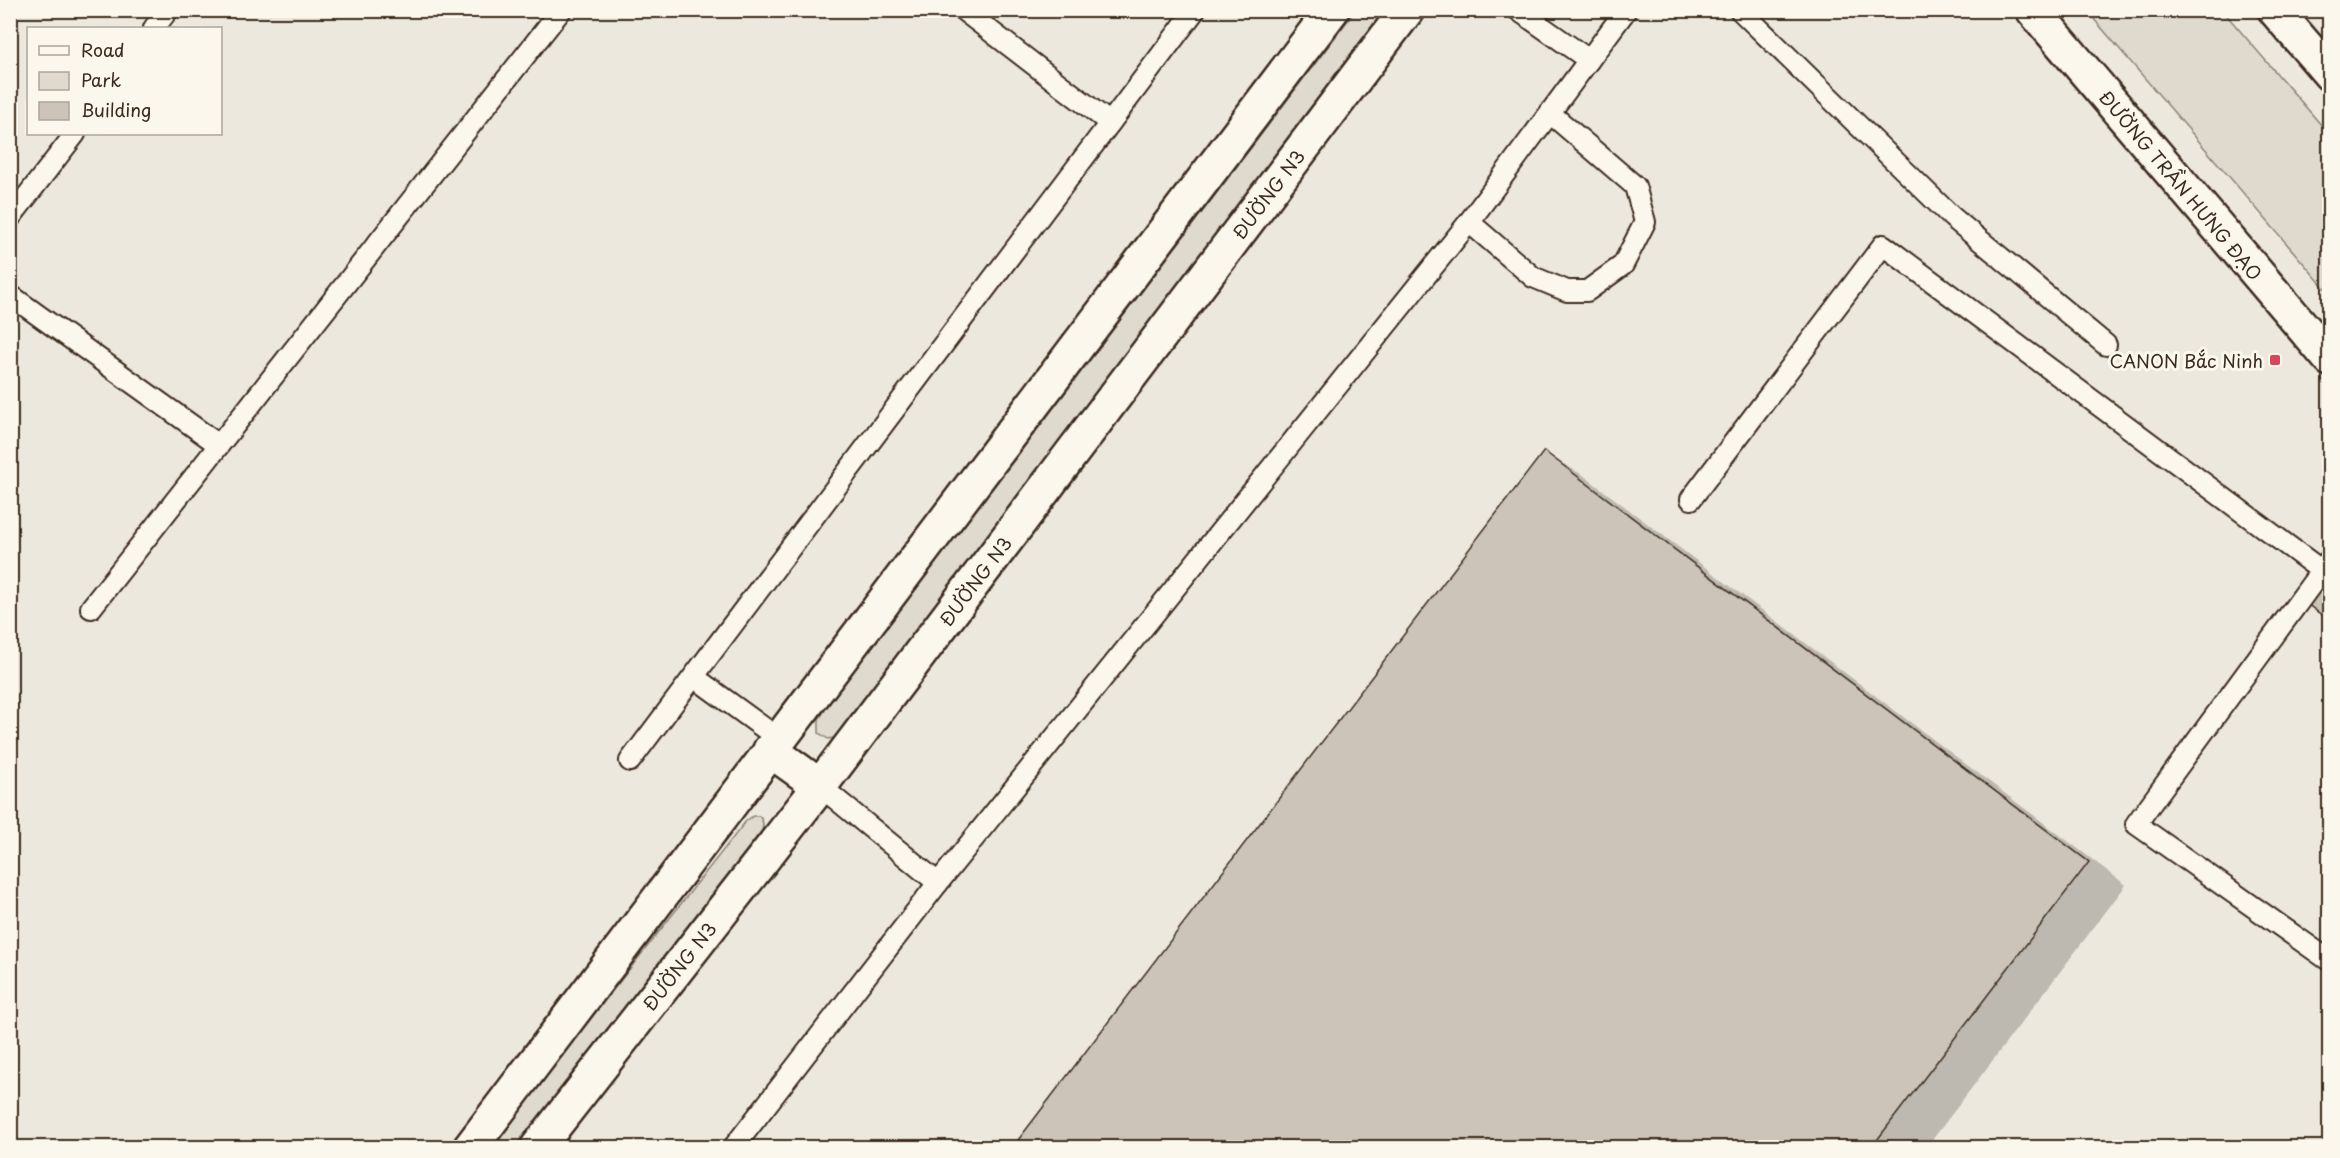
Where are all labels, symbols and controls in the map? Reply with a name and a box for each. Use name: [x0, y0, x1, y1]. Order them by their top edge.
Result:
legend: [27, 27, 222, 135]
text: Road: [81, 36, 125, 63]
text: Park: [81, 66, 121, 93]
street label: ĐƯỜNG TRẦN HƯNG ĐẠO: [2093, 84, 2269, 286]
text: Building: [81, 96, 151, 123]
street label: ĐƯỜNG N3: [1225, 144, 1311, 244]
place label: CANON Bắc Ninh: [2110, 347, 2263, 374]
marker: CANON Bắc Ninh: [2268, 353, 2282, 367]
street label: ĐƯỜNG N3: [932, 531, 1018, 631]
street label: ĐƯỜNG N3: [636, 916, 722, 1016]

